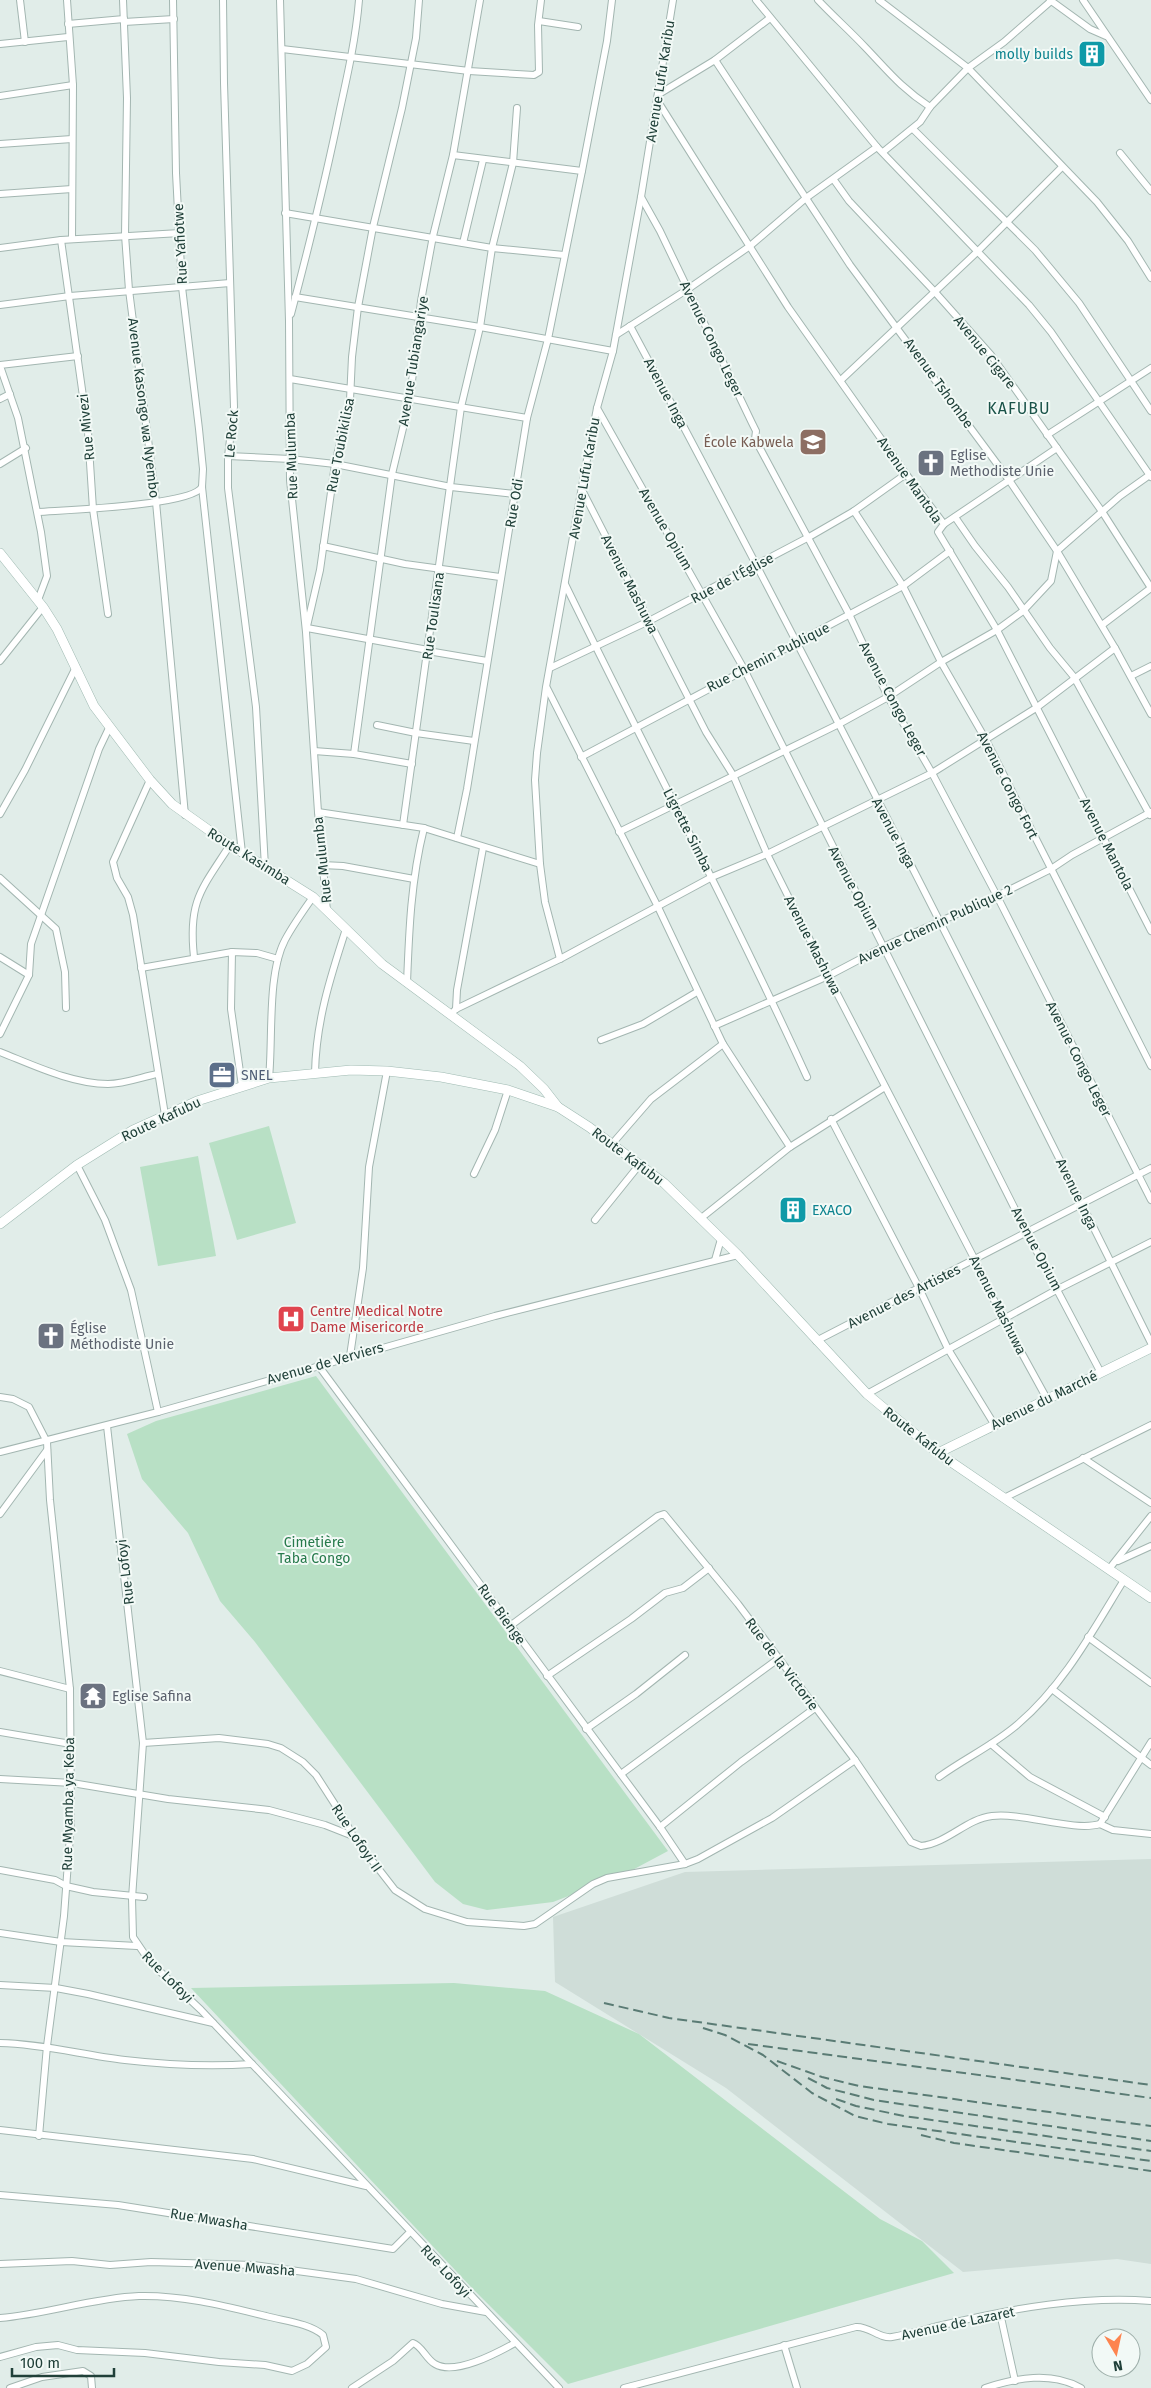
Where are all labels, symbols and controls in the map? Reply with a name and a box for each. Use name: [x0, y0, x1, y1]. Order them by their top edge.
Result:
street label: Avenue Lufu Karibu: [642, 19, 679, 143]
building icon: molly builds: [1077, 39, 1107, 69]
place label: molly builds: [995, 46, 1073, 63]
street label: Rue Yafiotwe: [170, 203, 191, 285]
street label: Avenue Congo Leger: [676, 278, 747, 401]
street label: Avenue Tubiangariye: [395, 295, 432, 427]
street label: Avenue Cigare: [950, 312, 1019, 392]
street label: Avenue Kasongo wa Nyembo: [124, 317, 163, 499]
street label: Avenue Tshombe: [900, 335, 977, 432]
street label: Avenue Inga: [640, 355, 691, 431]
street label: Rue Mivezi: [75, 393, 98, 461]
street label: Rue Toubikilisa: [323, 396, 358, 494]
district label: KAFUBU: [987, 399, 1051, 418]
street label: Le Rock: [221, 408, 242, 459]
street label: Rue Mulumba: [281, 412, 302, 500]
street label: Avenue Lufu Karibu: [565, 416, 604, 540]
school or university icon: École Kabwela: [798, 427, 828, 457]
place label: École Kabwela: [703, 433, 794, 451]
street label: Avenue Mantola: [874, 434, 946, 527]
place label: Eglise Methodiste Unie: [950, 447, 1054, 480]
church icon: Eglise Methodiste Unie: [916, 448, 946, 478]
street label: Rue Odi: [502, 477, 527, 529]
street label: Avenue Opium: [635, 485, 696, 573]
street label: Avenue Mashuwa: [597, 532, 662, 637]
street label: Rue de l'Église: [687, 549, 777, 607]
street label: Rue Toulisana: [419, 571, 448, 661]
street label: Rue Chemin Publique: [704, 619, 833, 696]
street label: Avenue Congo Leger: [855, 639, 930, 760]
street label: Avenue Congo Fort: [973, 729, 1042, 843]
street label: Ligrette Simba: [659, 786, 716, 875]
street label: Avenue Inga: [868, 795, 919, 871]
street label: Avenue Mantola: [1076, 795, 1137, 893]
street label: Rue Mulumba: [309, 816, 336, 904]
street label: Route Kasimba: [204, 824, 293, 889]
street label: Avenue Opium: [824, 844, 883, 933]
street label: Avenue Chemin Publique 2: [855, 881, 1015, 968]
street label: Avenue Mashuwa: [780, 893, 845, 998]
street label: Avenue Congo Leger: [1042, 999, 1115, 1120]
office icon: SNEL: [207, 1060, 237, 1090]
place label: SNEL: [241, 1067, 273, 1084]
street label: Route Kafubu: [119, 1094, 204, 1145]
street label: Route Kafubu: [588, 1124, 667, 1189]
street label: Avenue Inga: [1052, 1156, 1101, 1233]
building icon: EXACO: [778, 1195, 808, 1225]
place label: EXACO: [812, 1202, 852, 1219]
street label: Avenue Opium: [1007, 1205, 1066, 1294]
street label: Avenue Mashuwa: [965, 1253, 1030, 1358]
street label: Avenue des Artistes: [845, 1260, 964, 1332]
place label: Centre Medical Notre Dame Misericorde: [310, 1303, 443, 1336]
hospital icon: Centre Medical Notre Dame Misericorde: [276, 1304, 306, 1334]
place label: Église Méthodiste Unie: [70, 1319, 174, 1353]
church icon: Église Méthodiste Unie: [36, 1321, 66, 1351]
street label: Avenue de Verviers: [265, 1339, 386, 1388]
street label: Avenue du Marché: [988, 1367, 1100, 1434]
street label: Route Kafubu: [880, 1403, 958, 1470]
park label: Cimetière Taba Congo: [278, 1534, 350, 1567]
street label: Rue Lofoyi: [113, 1538, 138, 1606]
street label: Rue Bienge: [474, 1581, 529, 1648]
street label: Rue de la Victorie: [741, 1615, 822, 1714]
temple icon: Eglise Safina: [78, 1681, 108, 1711]
place label: Eglise Safina: [112, 1688, 192, 1705]
street label: Rue Myamba ya Keba: [59, 1737, 78, 1871]
street label: Rue Lofoyi II: [328, 1801, 386, 1875]
street label: Rue Lofoyi: [138, 1948, 197, 2007]
street label: Rue Mwasha: [169, 2205, 249, 2234]
street label: Rue Lofoyi: [417, 2241, 474, 2301]
street label: Avenue Mwasha: [194, 2256, 296, 2279]
street label: Avenue de Lazaret: [900, 2303, 1017, 2344]
north arrow: [1091, 2328, 1141, 2378]
scale bar: [12, 2346, 115, 2378]
text: 100 m: [20, 2354, 60, 2372]
text: N: [1112, 2356, 1124, 2374]

